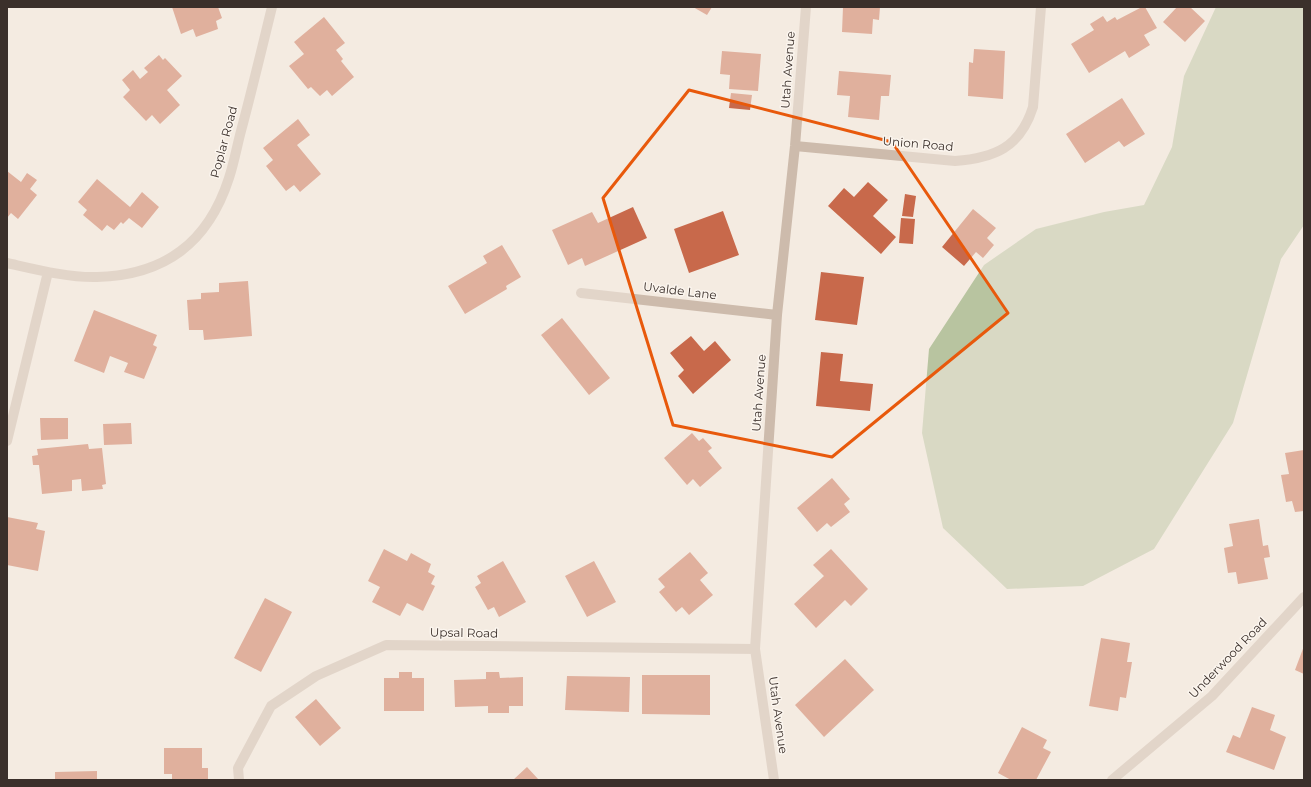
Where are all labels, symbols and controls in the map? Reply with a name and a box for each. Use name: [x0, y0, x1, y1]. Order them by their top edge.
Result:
street label: Utah Avenue: [777, 31, 798, 109]
street label: Poplar Road: [207, 104, 240, 179]
street label: Union Road: [882, 133, 954, 154]
street label: Uvalde Lane: [642, 279, 718, 302]
street label: Utah Avenue: [748, 354, 769, 432]
street label: Underwood Road: [1185, 614, 1270, 701]
street label: Upsal Road: [430, 624, 498, 641]
street label: Utah Avenue: [766, 675, 791, 754]

